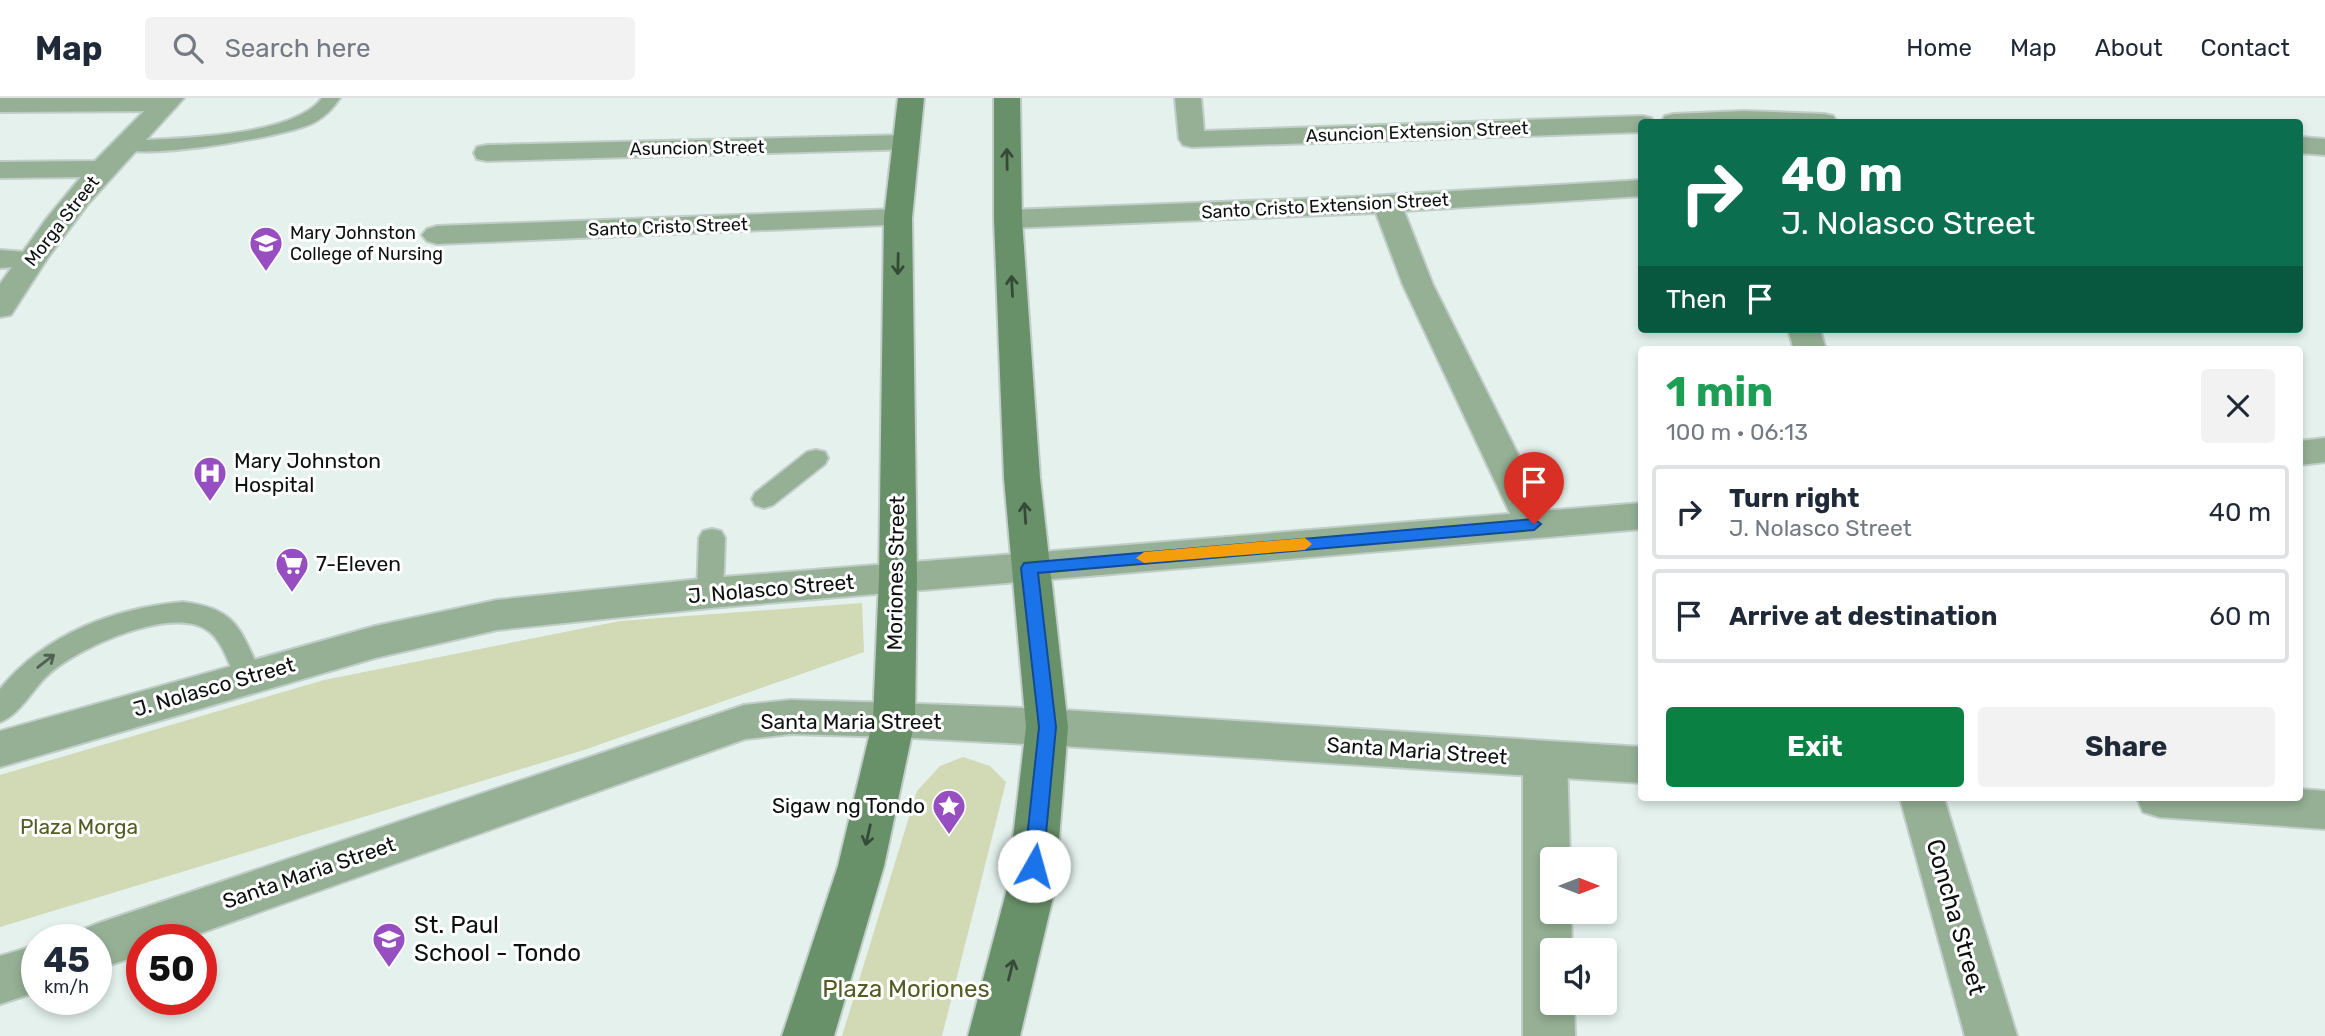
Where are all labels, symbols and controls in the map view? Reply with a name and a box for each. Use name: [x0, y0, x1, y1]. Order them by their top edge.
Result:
search box: [145, 17, 635, 80]
text: Map: [35, 29, 103, 68]
icon: search: [169, 29, 207, 67]
text: Search here: [225, 33, 370, 64]
text: Home: [1906, 34, 1972, 62]
text: Map: [2010, 34, 2057, 62]
text: About: [2095, 34, 2163, 62]
text: Contact: [2201, 34, 2290, 62]
street label: Asuncion Extension Street: [1305, 117, 1529, 147]
street label: Asuncion Street: [629, 136, 765, 160]
text: 40 m: [1781, 145, 1903, 203]
one-way arrow: [1000, 147, 1014, 170]
icon: right: [1666, 147, 1757, 238]
street label: Morga Street: [20, 172, 104, 270]
street label: Santo Cristo Extension Street: [1201, 189, 1449, 223]
text: J. Nolasco Street: [1781, 204, 2035, 242]
street label: Santo Cristo Street: [588, 213, 748, 241]
place label: Mary Johnston College of Nursing: [290, 222, 443, 265]
school or university icon: Mary Johnston College of Nursing: [247, 224, 285, 273]
one-way arrow: [891, 252, 905, 275]
one-way arrow: [1005, 274, 1018, 297]
icon: arrive: [1741, 280, 1779, 318]
text: Then: [1666, 284, 1727, 315]
text: 1 min: [1666, 367, 1773, 417]
button: close: [2201, 369, 2275, 443]
text: 100 m · 06:13: [1666, 418, 1808, 446]
place label: Mary Johnston Hospital: [234, 448, 381, 497]
pin: [1504, 452, 1564, 524]
hospital icon: Mary Johnston Hospital: [191, 454, 229, 503]
icon: arrive: [1515, 463, 1553, 501]
text: Turn right: [1729, 483, 1859, 514]
icon: right: [1670, 493, 1708, 531]
street label: Moriones Street: [882, 495, 909, 651]
text: 40 m: [2209, 497, 2271, 528]
one-way arrow: [1018, 502, 1031, 525]
text: J. Nolasco Street: [1729, 514, 1912, 542]
supermarket icon: 7-Eleven: [273, 545, 311, 594]
place label: 7-Eleven: [316, 551, 401, 576]
street label: J. Nolasco Street: [687, 569, 855, 608]
icon: arrive: [1670, 597, 1708, 635]
text: Arrive at destination: [1729, 601, 1997, 632]
text: 60 m: [2209, 601, 2271, 632]
street label: J. Nolasco Street: [130, 652, 298, 722]
one-way arrow: [37, 653, 55, 668]
button: Exit: [1666, 707, 1964, 787]
button: Share: [1978, 707, 2275, 787]
street label: Santa Maria Street: [761, 709, 941, 734]
street label: Santa Maria Street: [1326, 732, 1508, 769]
place icon: Sigaw ng Tondo: [930, 787, 968, 836]
place label: Sigaw ng Tondo: [772, 793, 925, 818]
park label: Plaza Morga: [20, 814, 138, 839]
one-way arrow: [861, 823, 874, 846]
position arrow: [997, 829, 1071, 903]
street label: Santa Maria Street: [219, 831, 398, 914]
street label: Concha Street: [1920, 836, 1992, 998]
north arrow: [1540, 847, 1617, 924]
map controls: [1540, 847, 1617, 1015]
place label: St. Paul School - Tondo: [414, 911, 581, 967]
school or university icon: St. Paul School - Tondo: [370, 920, 408, 969]
speed limit sign: 50: [126, 924, 217, 1015]
button: sound: [1540, 938, 1617, 1015]
text: 45: [43, 939, 90, 981]
one-way arrow: [1005, 959, 1018, 982]
park label: Plaza Moriones: [822, 975, 990, 1003]
text: km/h: [44, 976, 89, 998]

